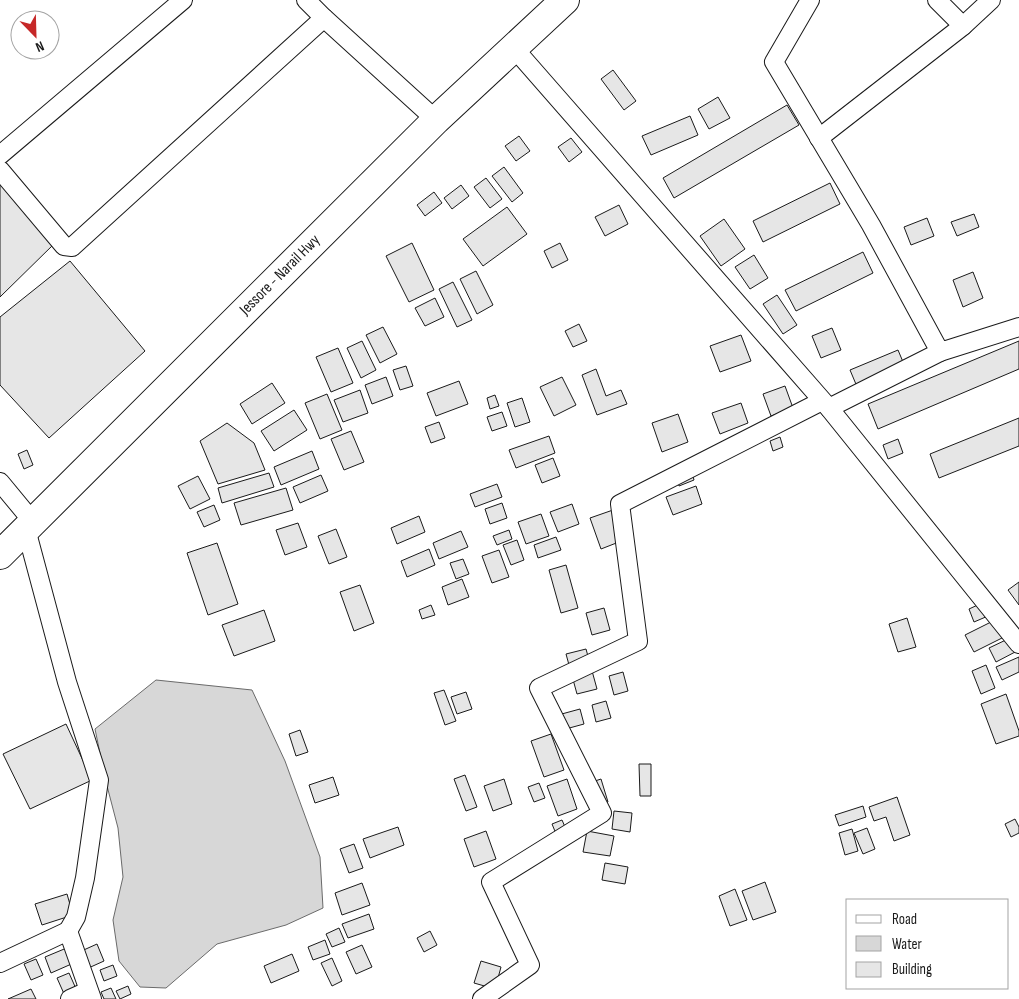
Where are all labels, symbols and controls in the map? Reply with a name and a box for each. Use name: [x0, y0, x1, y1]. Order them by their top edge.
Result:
north arrow: [10, 10, 60, 60]
text: N: [33, 37, 47, 56]
street label: Jessore - Narail Hwy: [235, 231, 324, 320]
legend: [846, 899, 1009, 989]
text: Road: [892, 910, 917, 929]
text: Water: [892, 935, 923, 954]
text: Building: [892, 960, 932, 979]

